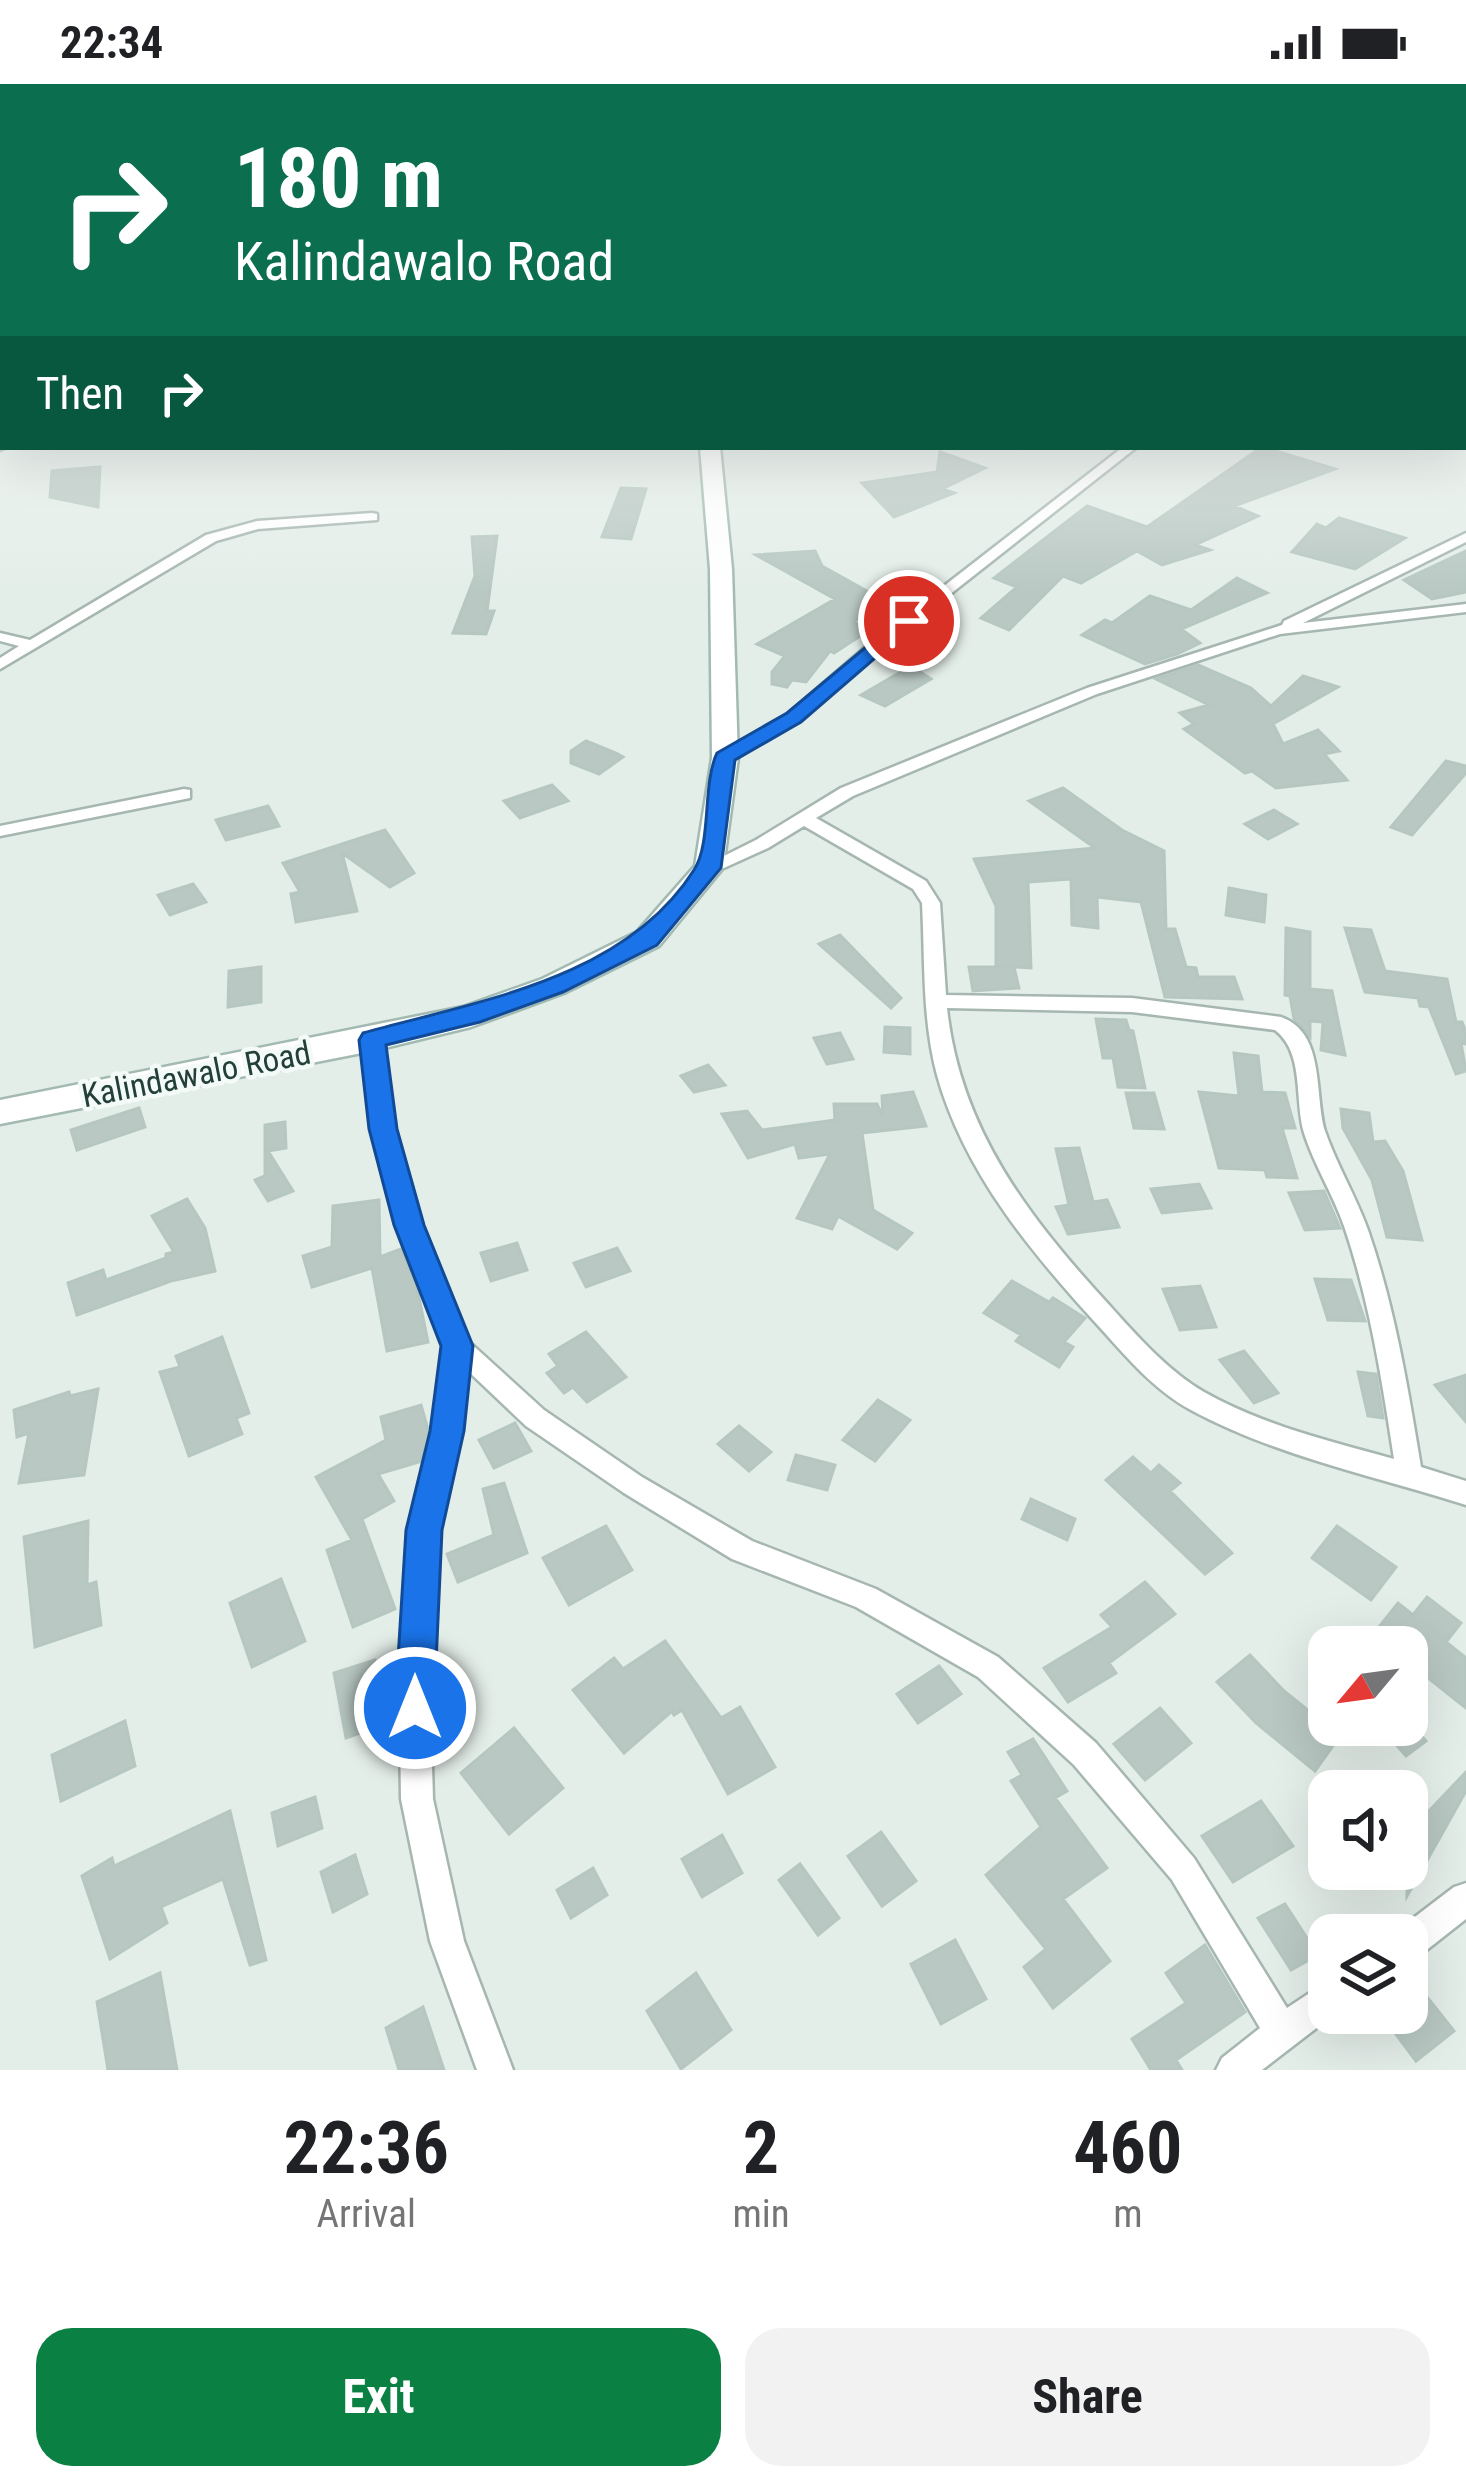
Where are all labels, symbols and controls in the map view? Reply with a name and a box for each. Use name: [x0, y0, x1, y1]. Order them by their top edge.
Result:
text: 22:34: [60, 16, 163, 69]
text: 180 m: [234, 129, 443, 228]
icon: right: [36, 132, 192, 288]
text: Kalindawalo Road: [234, 230, 614, 293]
icon: right: [148, 360, 214, 426]
text: Then: [36, 367, 124, 420]
pin: [858, 570, 960, 672]
icon: arrive: [876, 588, 942, 654]
street label: Kalindawalo Road: [78, 1033, 314, 1115]
north arrow: [1308, 1626, 1428, 1746]
map controls: [1308, 1626, 1428, 2034]
position arrow: [352, 1645, 478, 1771]
button: sound: [1308, 1770, 1428, 1890]
button: layers: [1308, 1914, 1428, 2034]
text: 22:36: [284, 2106, 449, 2191]
text: 2: [743, 2106, 779, 2191]
text: 460: [1073, 2106, 1182, 2191]
text: Arrival: [317, 2191, 416, 2237]
text: min: [732, 2191, 790, 2237]
text: m: [1113, 2191, 1143, 2237]
button: Exit: [36, 2328, 721, 2466]
button: Share: [745, 2328, 1430, 2466]

